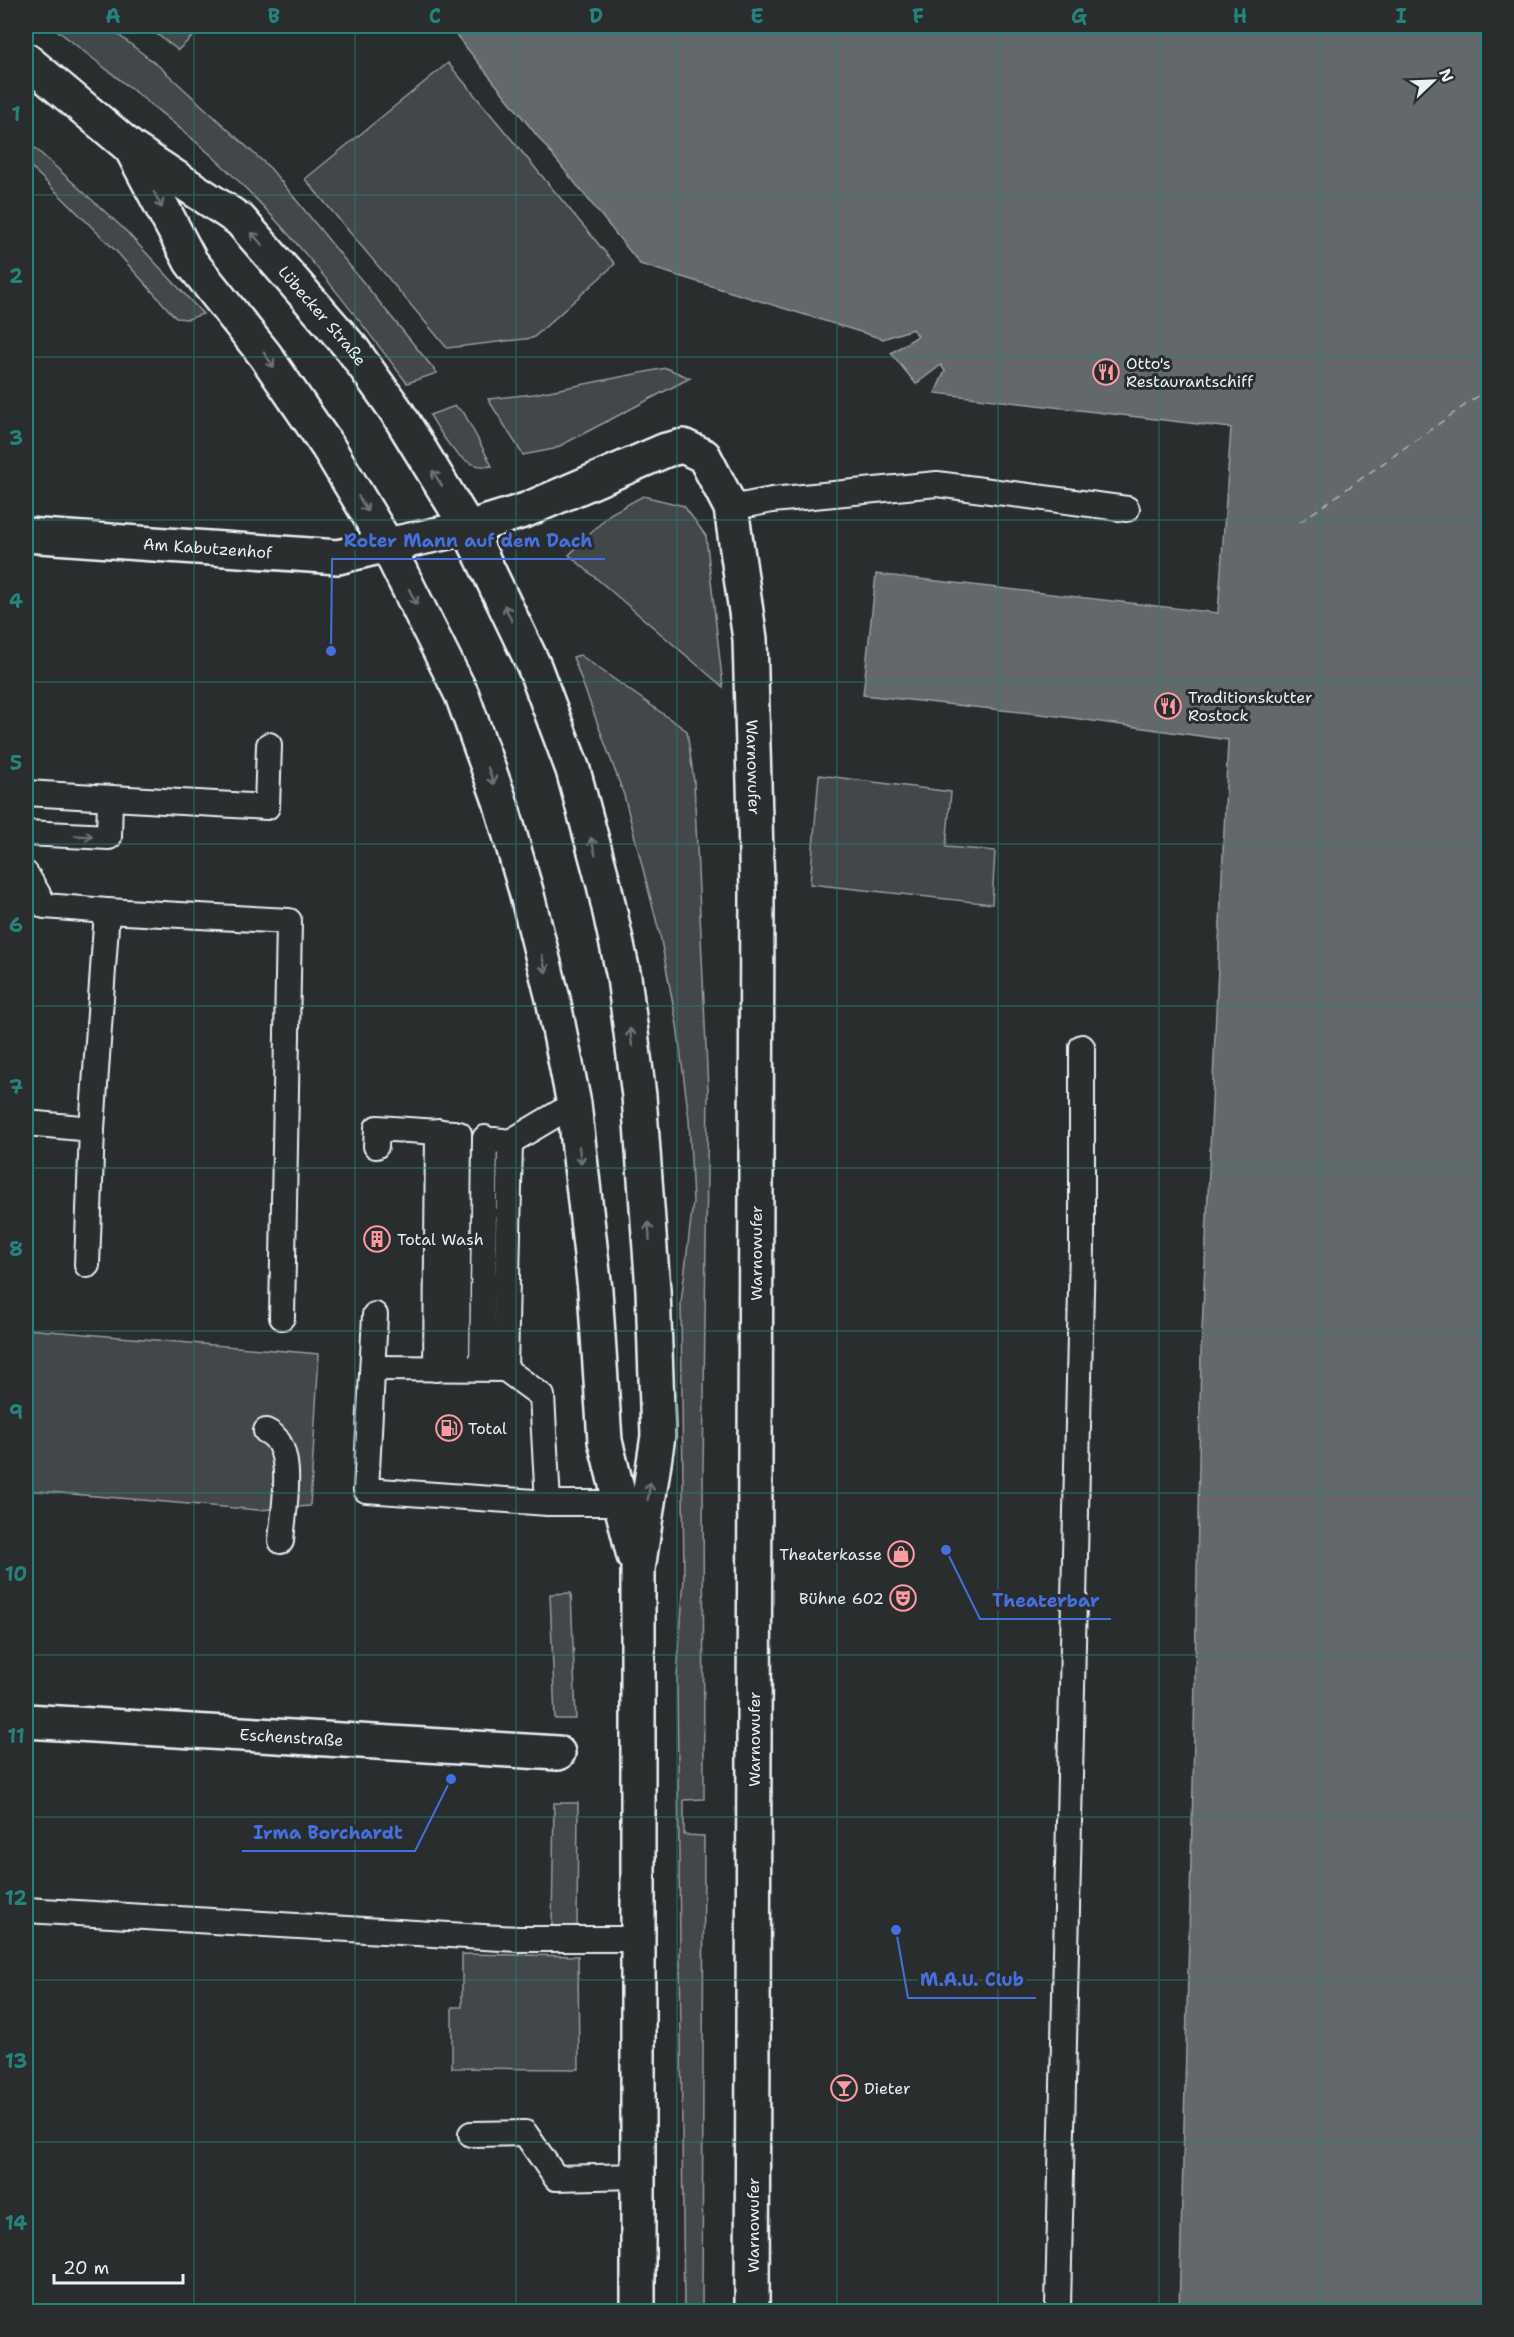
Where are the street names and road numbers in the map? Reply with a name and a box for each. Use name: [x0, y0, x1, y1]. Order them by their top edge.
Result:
street label: Lübecker Straße: [274, 261, 371, 370]
street label: Am Kabutzenhof: [142, 533, 274, 563]
street label: Warnowufer: [742, 719, 765, 815]
street label: Warnowufer: [746, 1205, 767, 1301]
street label: Warnowufer: [744, 1691, 765, 1787]
street label: Eschenstraße: [239, 1723, 344, 1751]
street label: Warnowufer: [743, 2177, 764, 2273]

